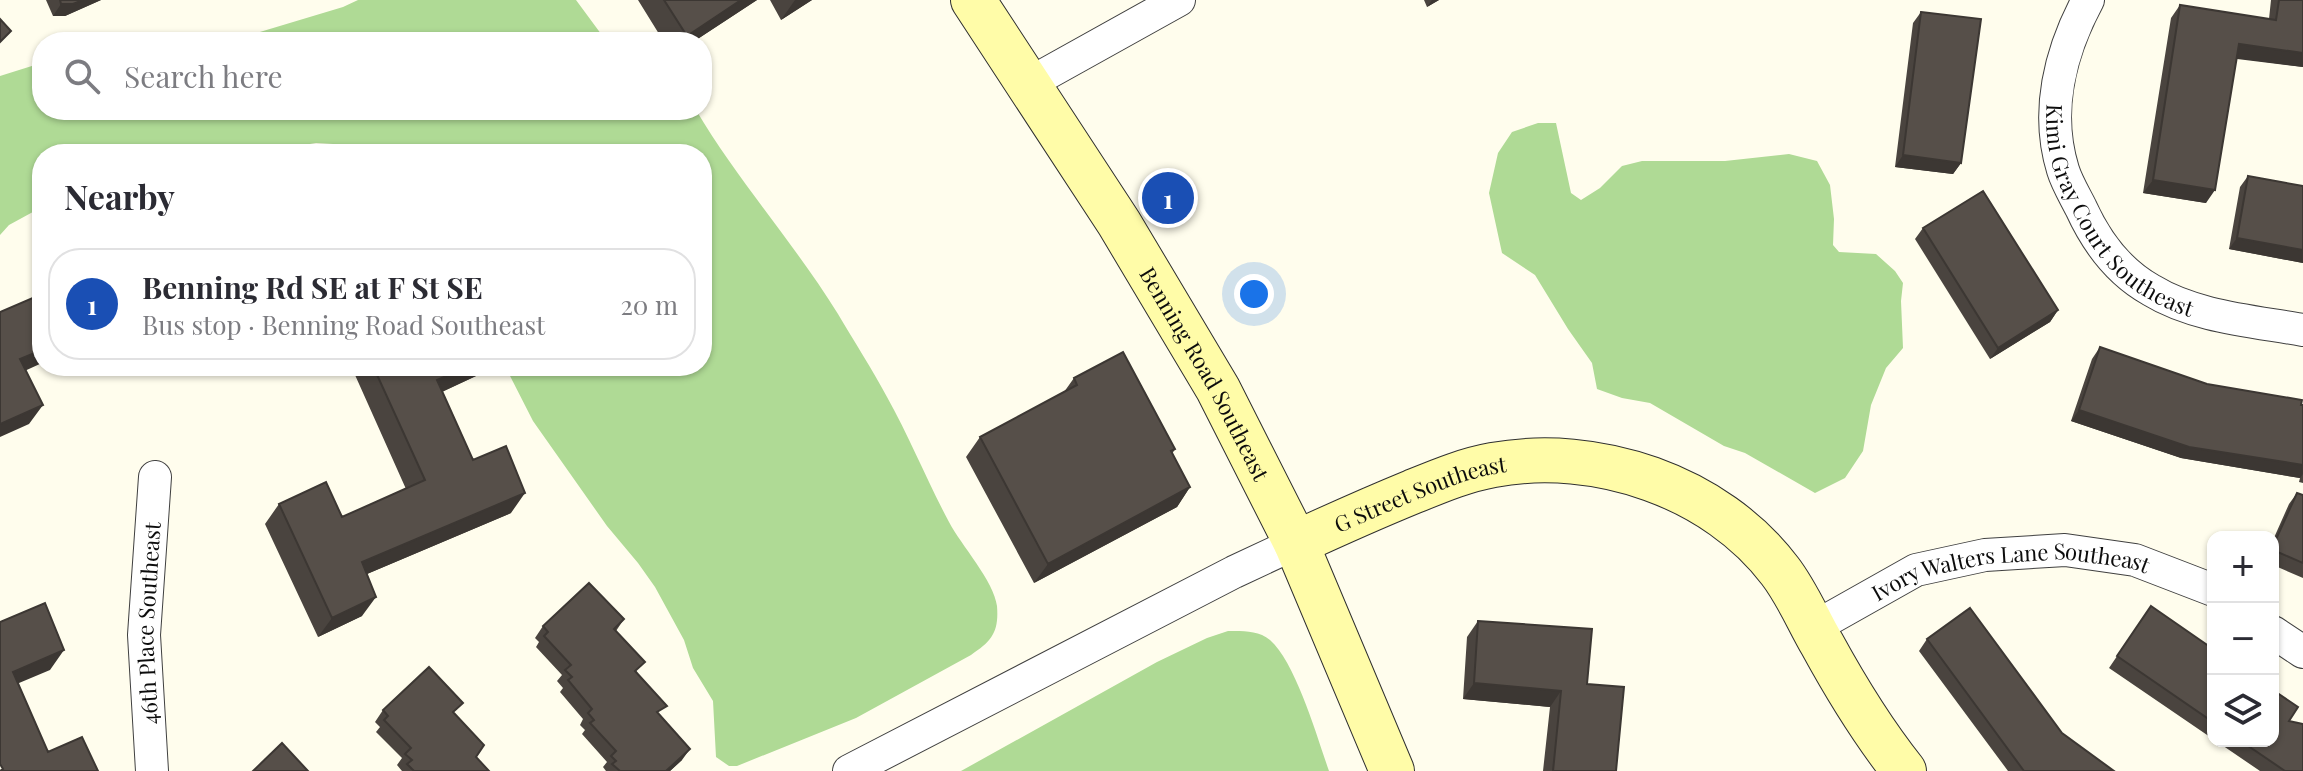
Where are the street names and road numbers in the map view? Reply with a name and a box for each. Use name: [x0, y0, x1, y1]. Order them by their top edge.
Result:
street label: Kimi Gray Court Southeast: [2040, 104, 2199, 323]
street label: Benning Road Southeast: [1133, 261, 1277, 486]
street label: G Street Southeast: [1329, 448, 1509, 539]
street label: 46th Place Southeast: [129, 520, 167, 725]
street label: Ivory Walters Lane Southeast: [1866, 535, 2156, 607]

